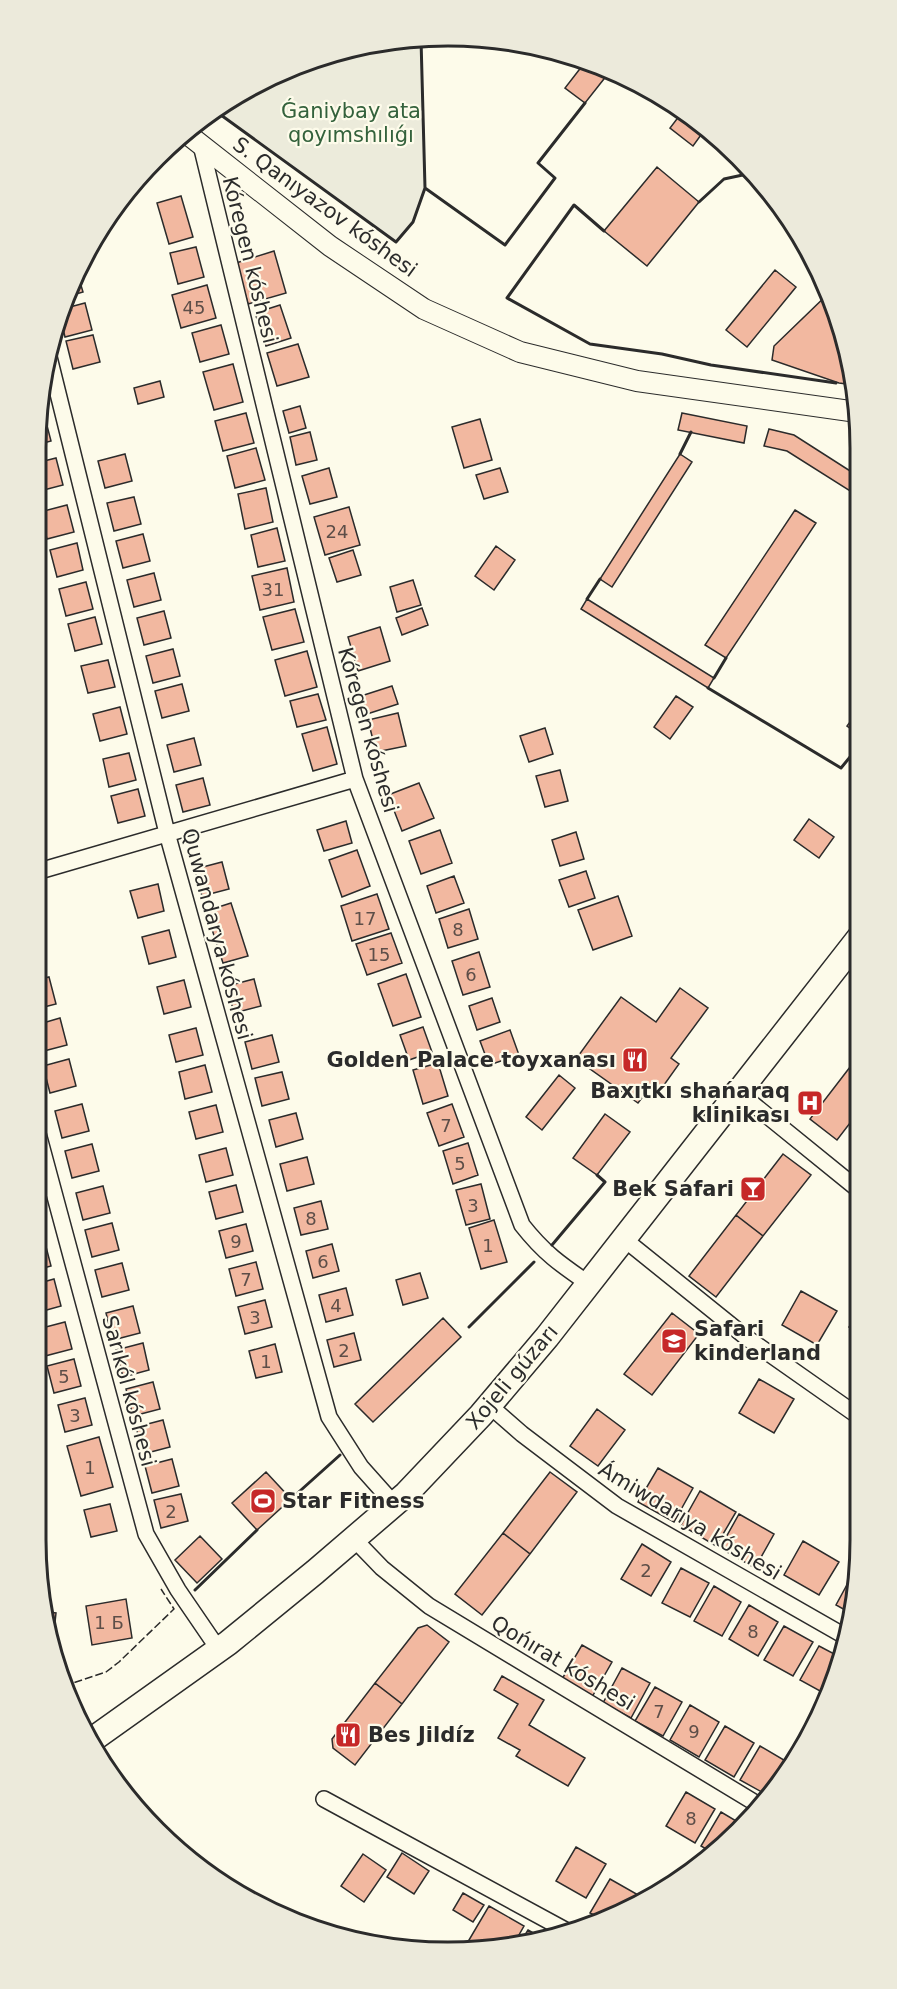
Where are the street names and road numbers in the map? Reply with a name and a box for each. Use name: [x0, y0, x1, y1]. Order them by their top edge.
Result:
street label: S. Qanıyazov kóshesi: [228, 132, 422, 282]
street label: Kóregen kóshesi: [218, 174, 282, 346]
street label: Kóregen kóshesi: [333, 644, 403, 816]
street label: Quwandarya kóshesi: [177, 826, 257, 1042]
street label: Sarıkól kóshesi: [97, 1313, 161, 1469]
street label: Xojeli gúzarı: [461, 1320, 563, 1434]
street label: Ámiwdarıya kóshesi: [594, 1456, 786, 1585]
street label: Qońırat kóshesi: [487, 1611, 639, 1715]

